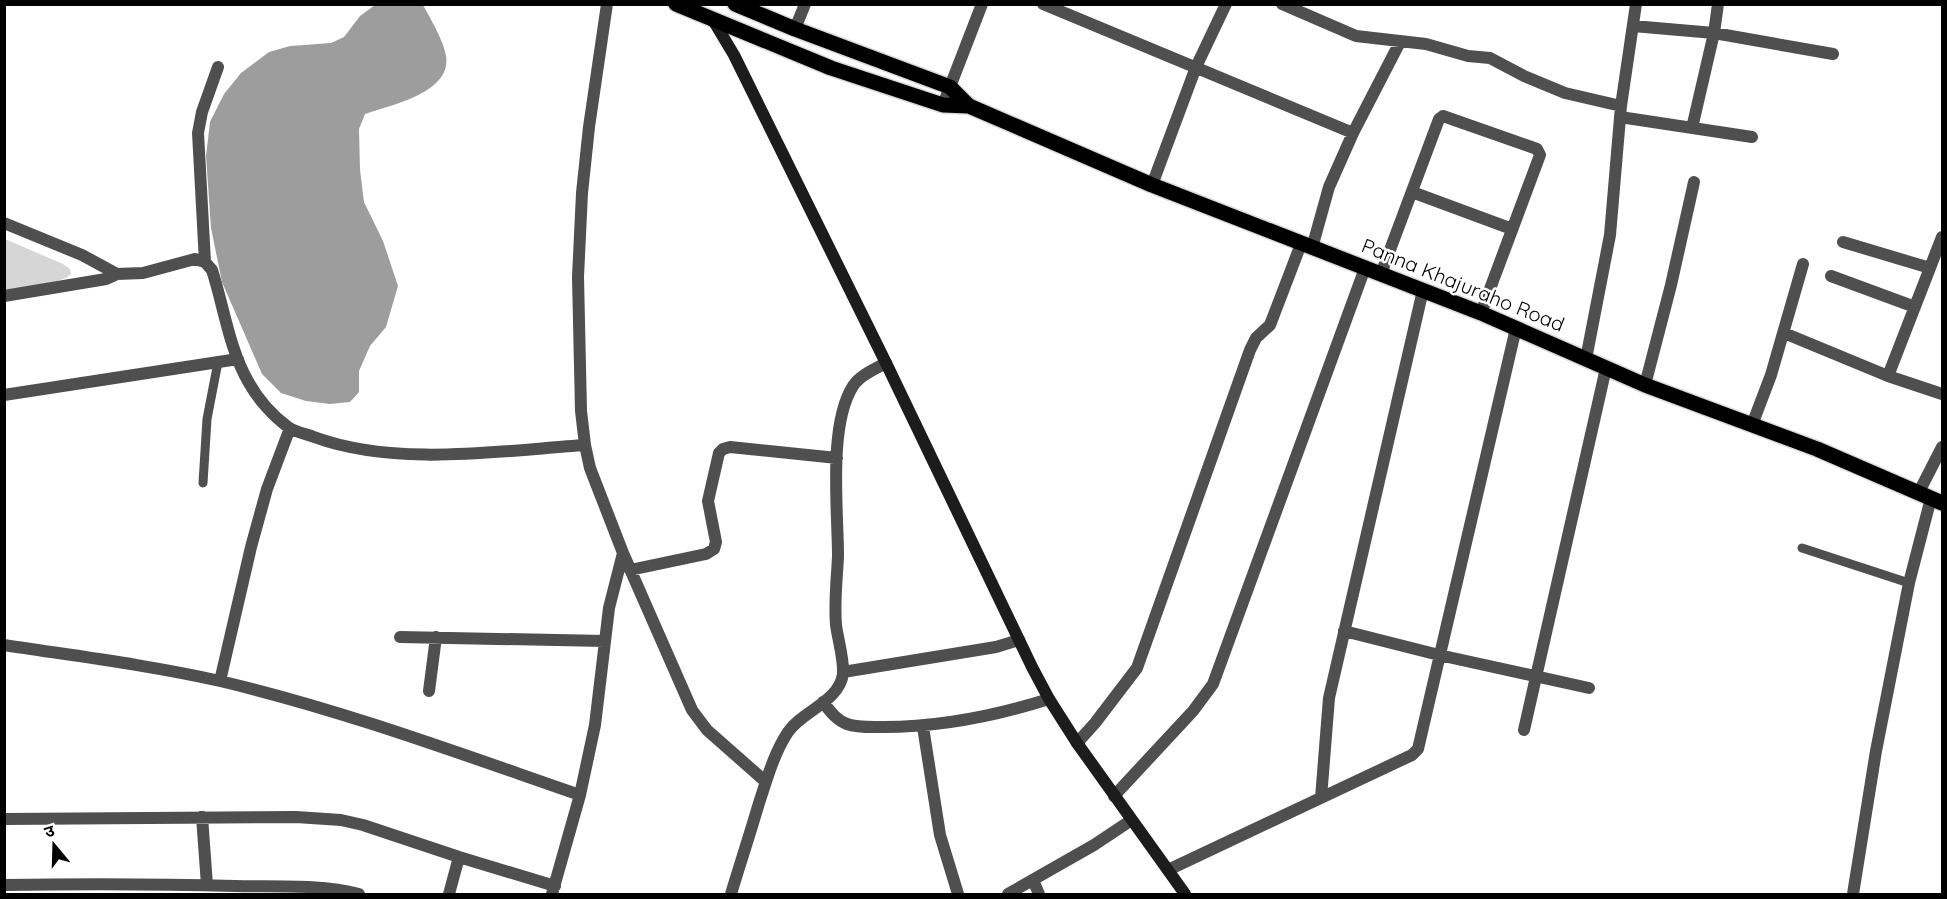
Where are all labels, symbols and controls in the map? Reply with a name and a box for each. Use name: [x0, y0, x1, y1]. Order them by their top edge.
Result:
street label: Panna Khajuraho Road: [1358, 232, 1568, 337]
north arrow: [24, 815, 84, 875]
text: उ: [41, 820, 57, 842]

